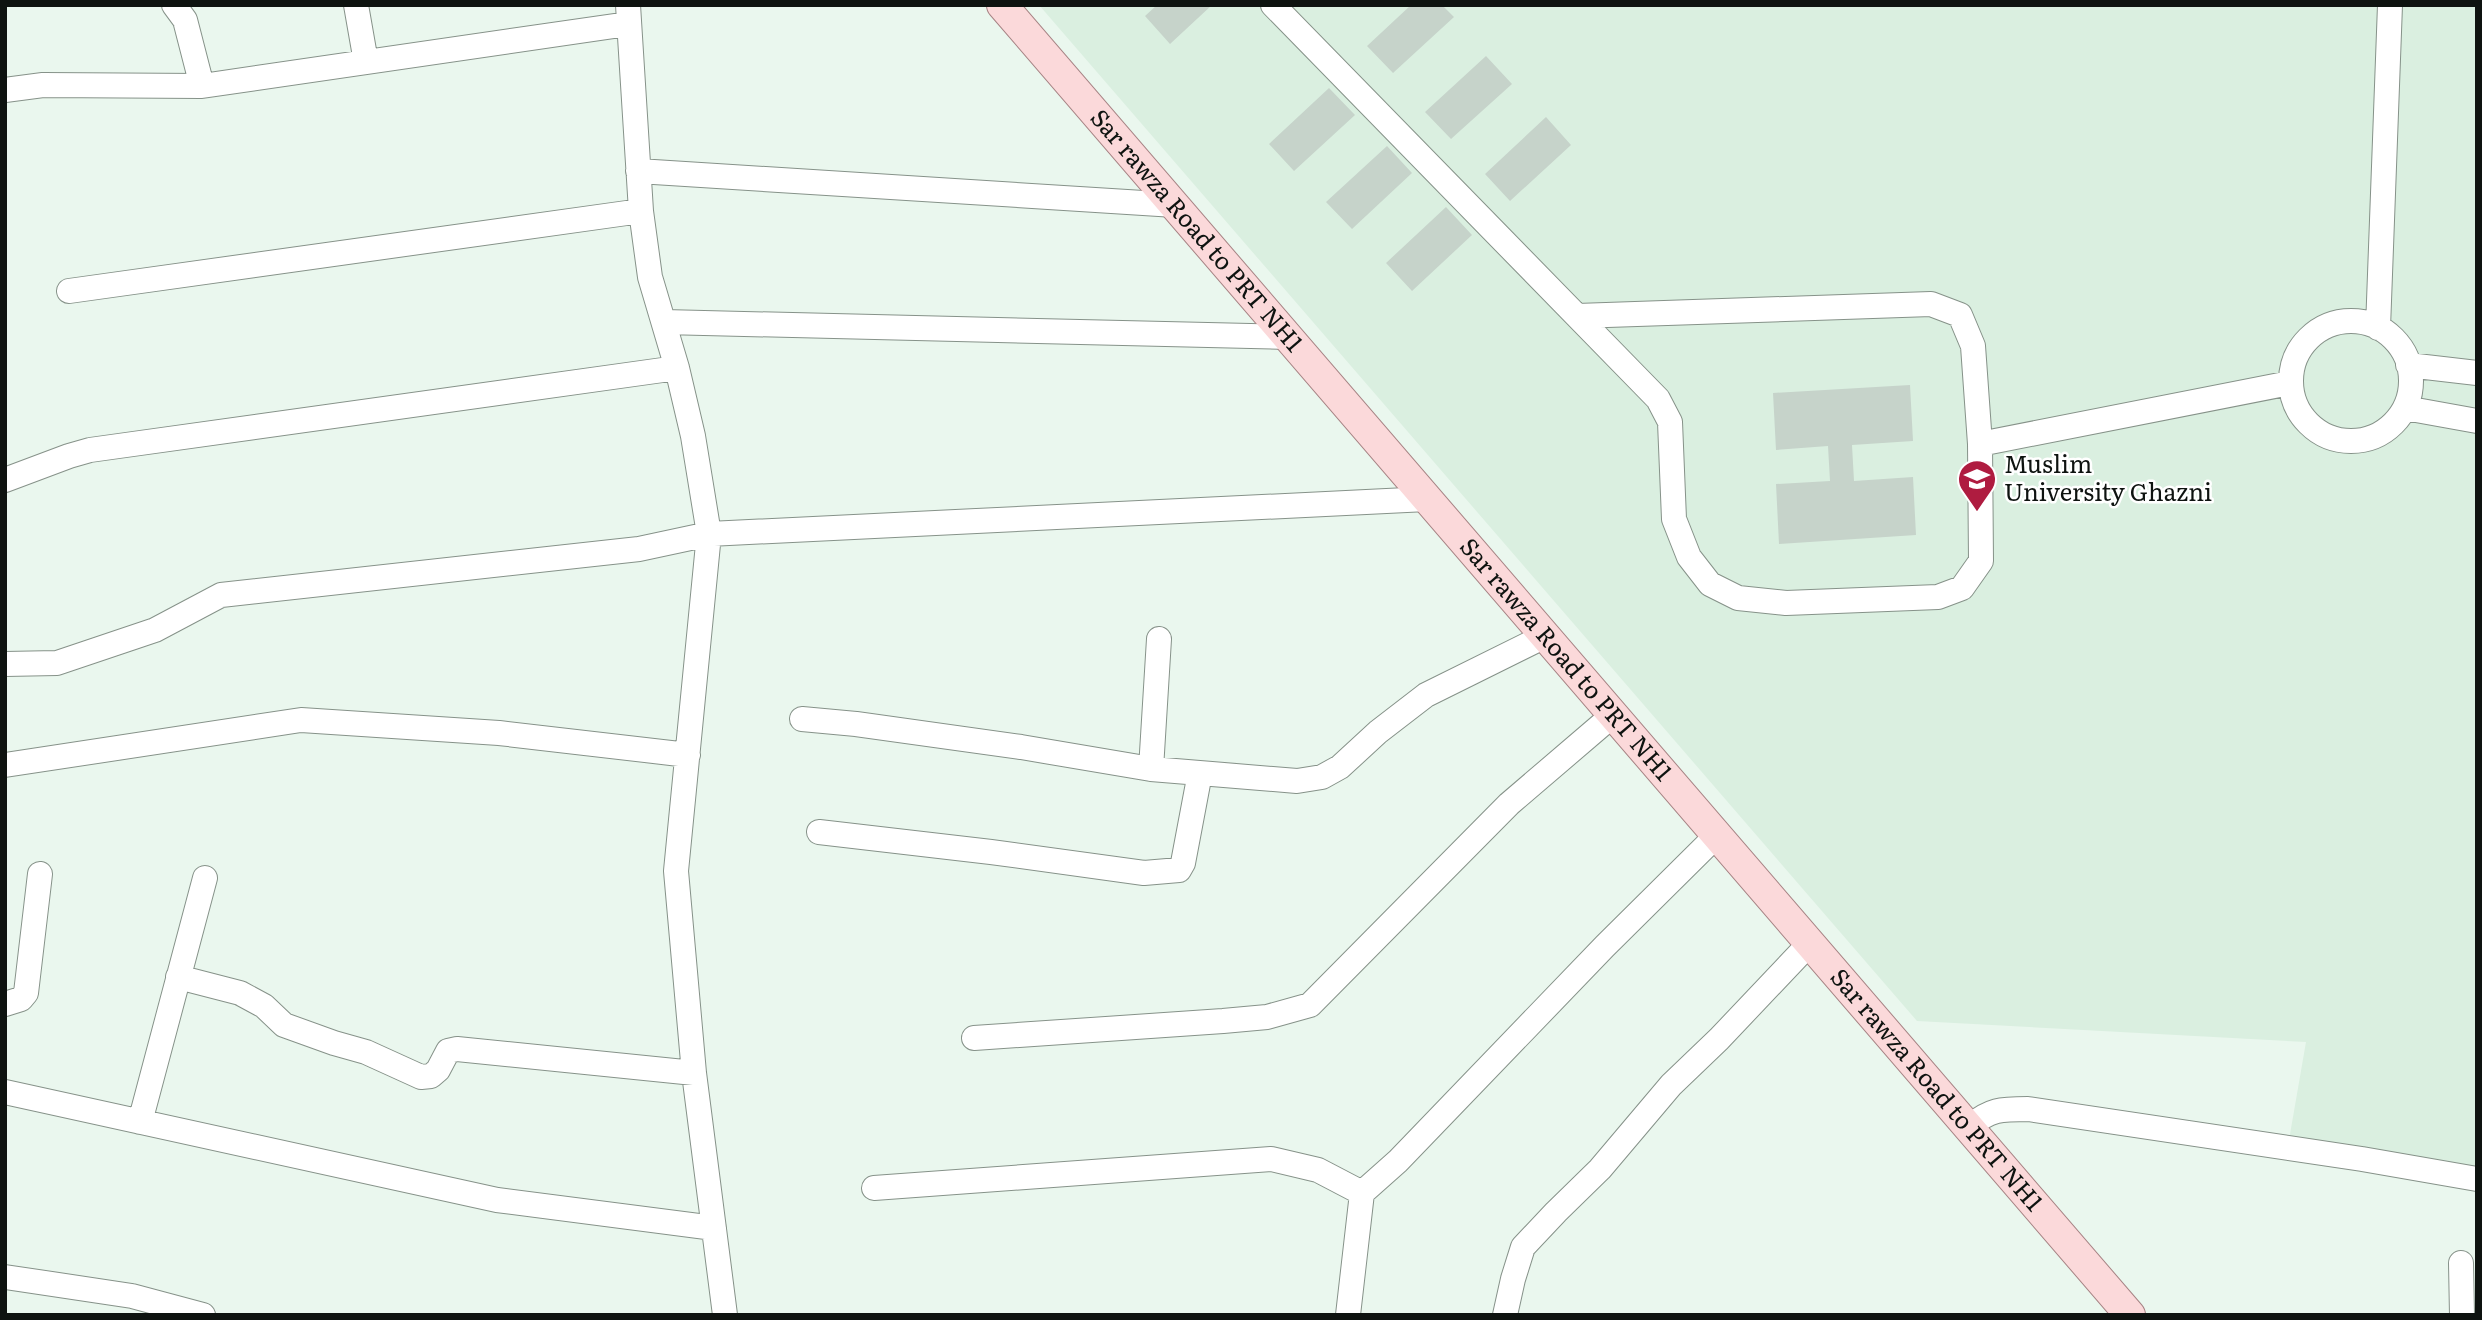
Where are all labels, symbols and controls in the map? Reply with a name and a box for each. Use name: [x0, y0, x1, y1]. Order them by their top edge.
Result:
street label: Sar rawza Road to PRT NH1: [1084, 100, 1313, 358]
place label: Muslim University Ghazni: [2004, 445, 2212, 508]
school or university icon: Muslim University Ghazni: [1956, 458, 1998, 513]
street label: Sar rawza Road to PRT NH1: [1453, 529, 1682, 787]
street label: Sar rawza Road to PRT NH1: [1824, 959, 2053, 1218]

